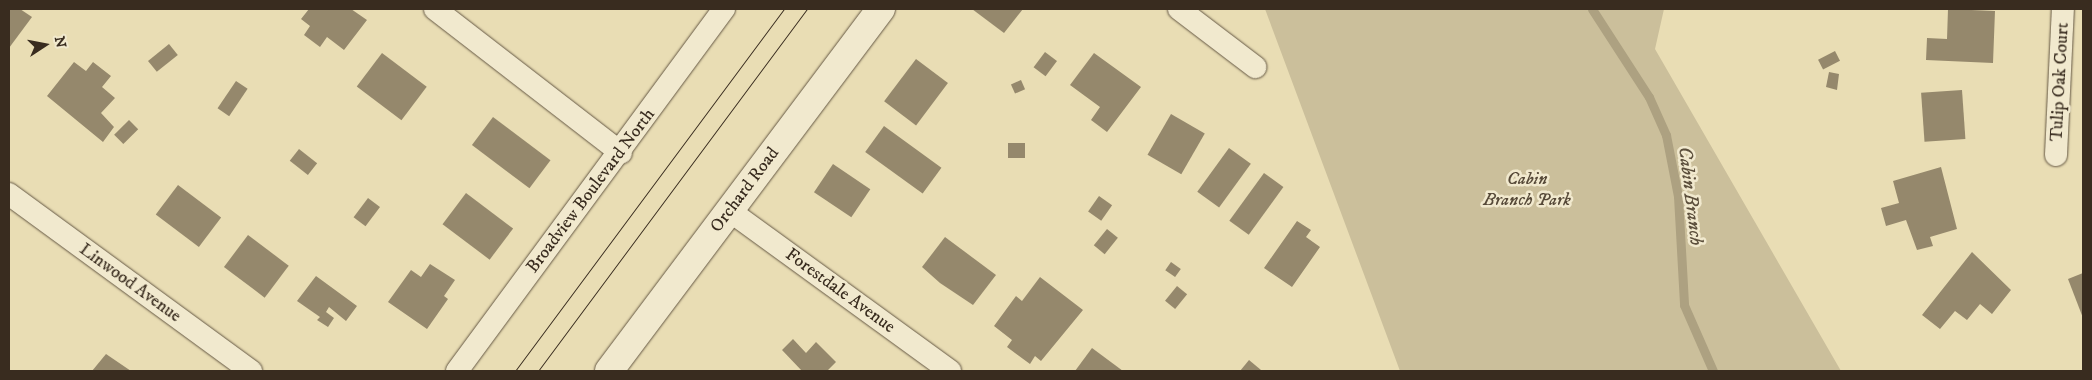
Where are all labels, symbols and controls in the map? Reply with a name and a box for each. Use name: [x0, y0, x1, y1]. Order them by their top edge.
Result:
north arrow: [20, 20, 70, 70]
street label: Tulip Oak Court: [2046, 22, 2074, 142]
text: N: [50, 35, 70, 49]
street label: Broadview Boulevard North: [522, 105, 660, 277]
street label: Orchard Road: [706, 143, 784, 237]
water label: Cabin Branch: [1673, 145, 1707, 247]
park label: Cabin Branch Park: [1483, 169, 1571, 212]
street label: Linwood Avenue: [75, 239, 185, 327]
street label: Forestdale Avenue: [781, 244, 899, 338]

